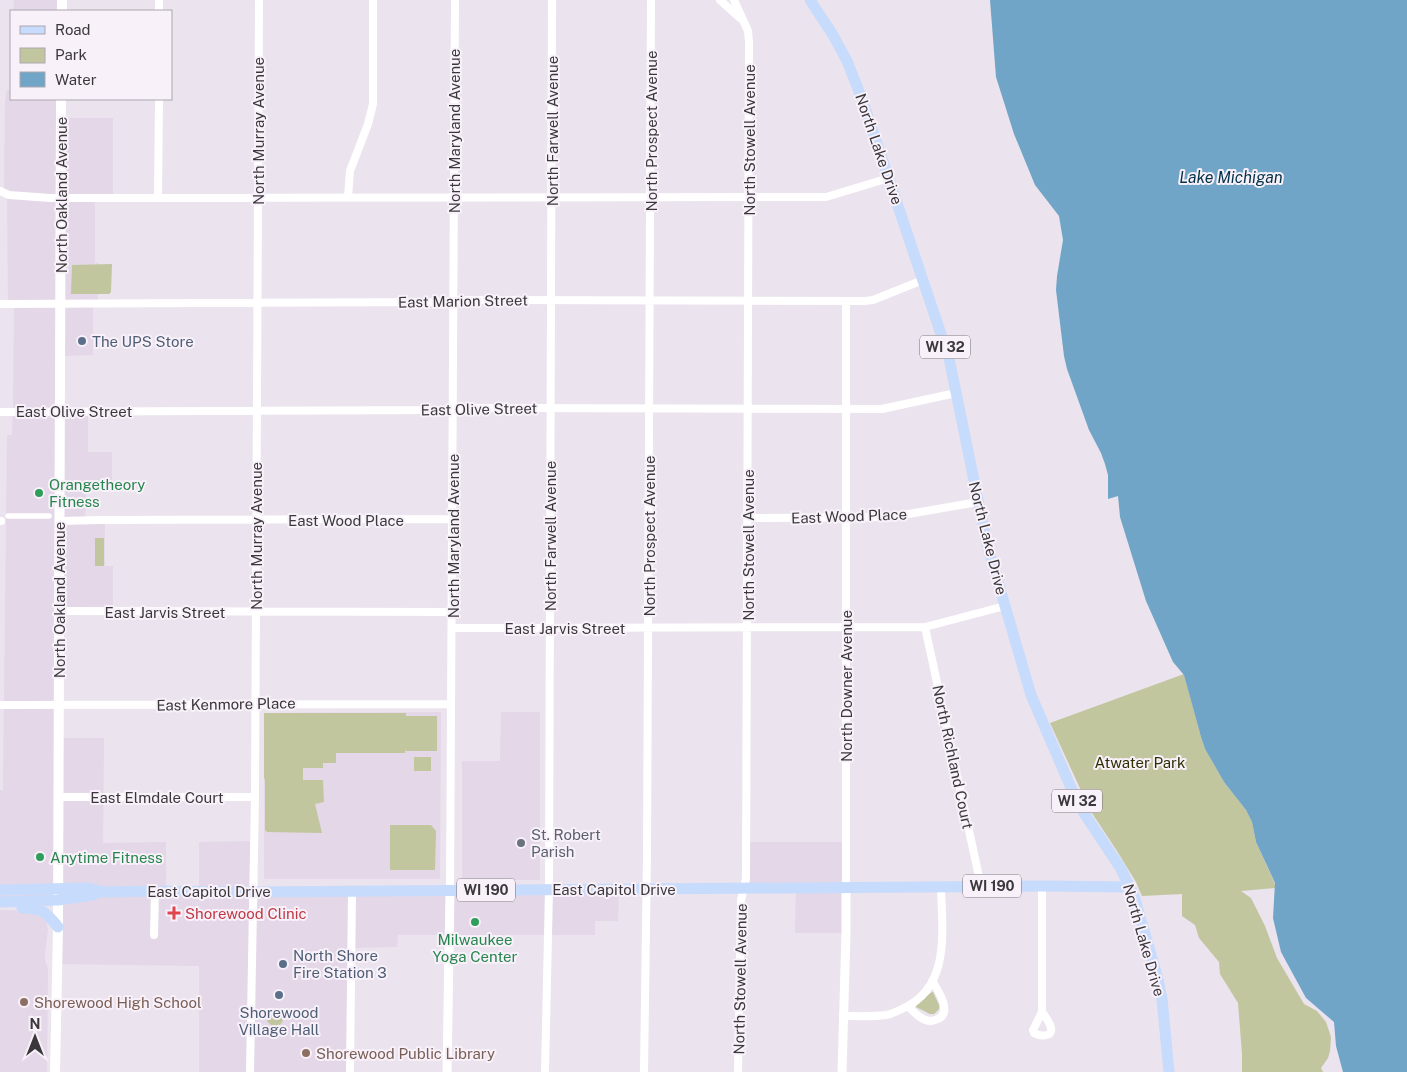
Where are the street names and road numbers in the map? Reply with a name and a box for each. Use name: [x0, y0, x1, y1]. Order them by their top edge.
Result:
street label: North Maryland Avenue: [446, 49, 463, 213]
street label: North Prospect Avenue: [643, 50, 660, 212]
street label: North Farwell Avenue: [544, 56, 561, 206]
street label: North Murray Avenue: [250, 57, 267, 205]
street label: North Stowell Avenue: [741, 64, 758, 216]
street label: North Lake Drive: [852, 91, 906, 207]
street label: North Oakland Avenue: [53, 117, 70, 273]
street label: East Marion Street: [398, 291, 528, 311]
road number: WI 32: [920, 336, 970, 358]
street label: East Olive Street: [421, 399, 538, 419]
street label: East Olive Street: [16, 403, 133, 420]
street label: North Maryland Avenue: [445, 454, 462, 618]
street label: North Prospect Avenue: [641, 455, 658, 617]
street label: North Farwell Avenue: [542, 461, 559, 611]
street label: North Murray Avenue: [248, 462, 265, 610]
street label: North Stowell Avenue: [740, 469, 757, 621]
street label: North Lake Drive: [966, 480, 1010, 596]
street label: East Wood Place: [791, 505, 907, 527]
street label: East Wood Place: [288, 512, 404, 529]
street label: North Oakland Avenue: [51, 522, 68, 678]
street label: East Jarvis Street: [105, 604, 226, 621]
street label: North Downer Avenue: [838, 610, 855, 762]
street label: East Jarvis Street: [505, 620, 626, 637]
street label: North Richland Court: [929, 683, 977, 831]
street label: East Kenmore Place: [156, 694, 296, 714]
street label: East Elmdale Court: [90, 789, 224, 806]
road number: WI 32: [1052, 789, 1102, 812]
road number: WI 190: [963, 874, 1021, 898]
road number: WI 190: [457, 878, 515, 902]
street label: East Capitol Drive: [552, 881, 676, 898]
street label: North Lake Drive: [1120, 882, 1168, 998]
street label: East Capitol Drive: [147, 883, 271, 900]
street label: North Stowell Avenue: [730, 903, 750, 1055]

